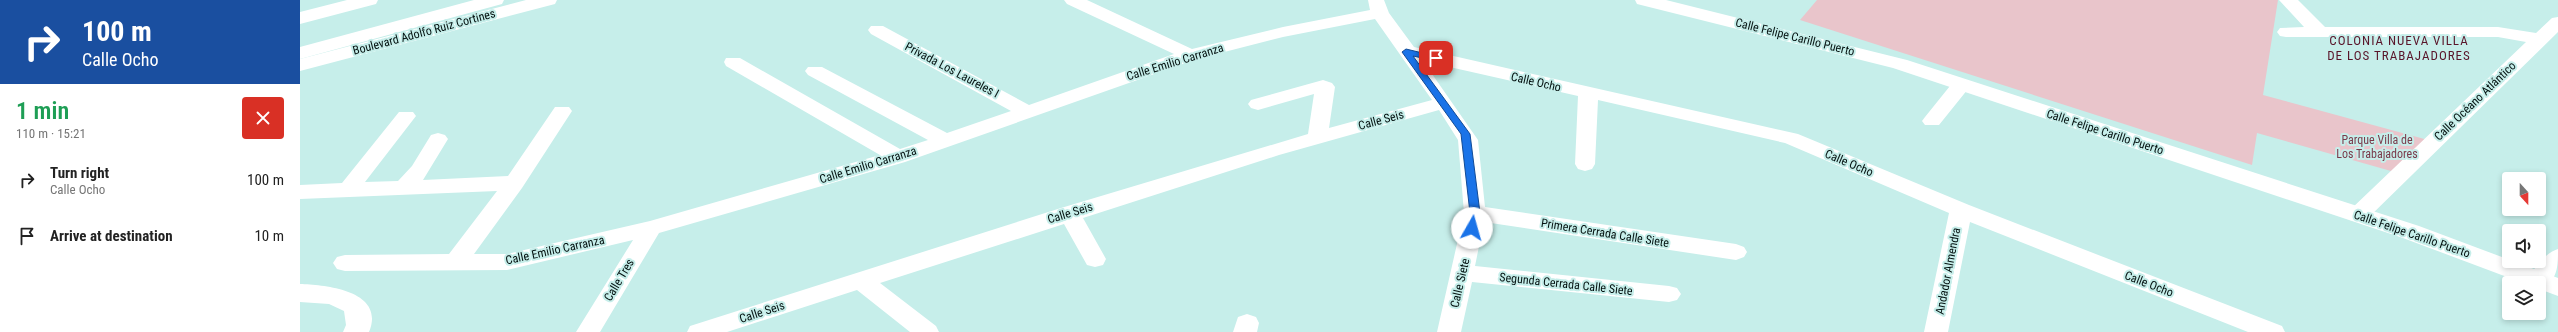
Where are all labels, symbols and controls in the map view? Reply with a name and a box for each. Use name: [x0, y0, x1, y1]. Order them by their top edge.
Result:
street label: Boulevard Adolfo Ruiz Cortines: [351, 6, 497, 58]
text: 100 m: [82, 15, 152, 48]
street label: Calle Felipe Carillo Puerto: [1734, 15, 1856, 59]
icon: right: [16, 16, 68, 68]
district label: COLONIA NUEVA VILLA DE LOS TRABAJADORES: [2327, 33, 2471, 63]
street label: Privada Los Laureles I: [903, 39, 1001, 101]
street label: Calle Emilio Carranza: [1125, 41, 1225, 83]
pin: [1419, 41, 1453, 75]
icon: arrive: [1425, 47, 1447, 69]
text: Calle Ocho: [82, 49, 159, 70]
street label: Calle Océano Atlántico: [2431, 59, 2519, 143]
street label: Calle Ocho: [1510, 69, 1562, 95]
text: 1 min: [16, 97, 69, 125]
button: close: [242, 97, 284, 139]
street label: Calle Felipe Carillo Puerto: [2045, 106, 2165, 158]
street label: Calle Seis: [1357, 107, 1405, 133]
text: 110 m · 15:21: [16, 126, 86, 141]
park label: Parque Villa de Los Trabajadores: [2336, 133, 2418, 161]
street label: Calle Emilio Carranza: [818, 144, 918, 186]
street label: Calle Ocho: [1823, 147, 1875, 179]
text: Turn right: [50, 164, 109, 182]
icon: right: [16, 169, 38, 191]
text: 100 m: [247, 171, 284, 189]
north arrow: [2502, 172, 2546, 216]
map controls: [2502, 172, 2546, 320]
text: Calle Ocho: [50, 182, 105, 197]
street label: Calle Seis: [1046, 200, 1094, 226]
position arrow: [1451, 207, 1493, 249]
street label: Calle Felipe Carillo Puerto: [2352, 207, 2472, 261]
street label: Primera Cerrada Calle Siete: [1540, 216, 1670, 250]
button: sound: [2502, 224, 2546, 268]
icon: arrive: [16, 225, 38, 247]
street label: Andador Almendra: [1933, 226, 1963, 316]
text: Arrive at destination: [50, 227, 173, 245]
text: 10 m: [254, 227, 284, 245]
street label: Calle Emilio Carranza: [504, 233, 606, 267]
street label: Calle Tres: [601, 256, 637, 304]
street label: Calle Siete: [1448, 257, 1473, 309]
street label: Calle Ocho: [2123, 268, 2175, 300]
street label: Segunda Cerrada Calle Siete: [1499, 270, 1634, 298]
button: layers: [2502, 276, 2546, 320]
street label: Calle Seis: [738, 298, 786, 326]

